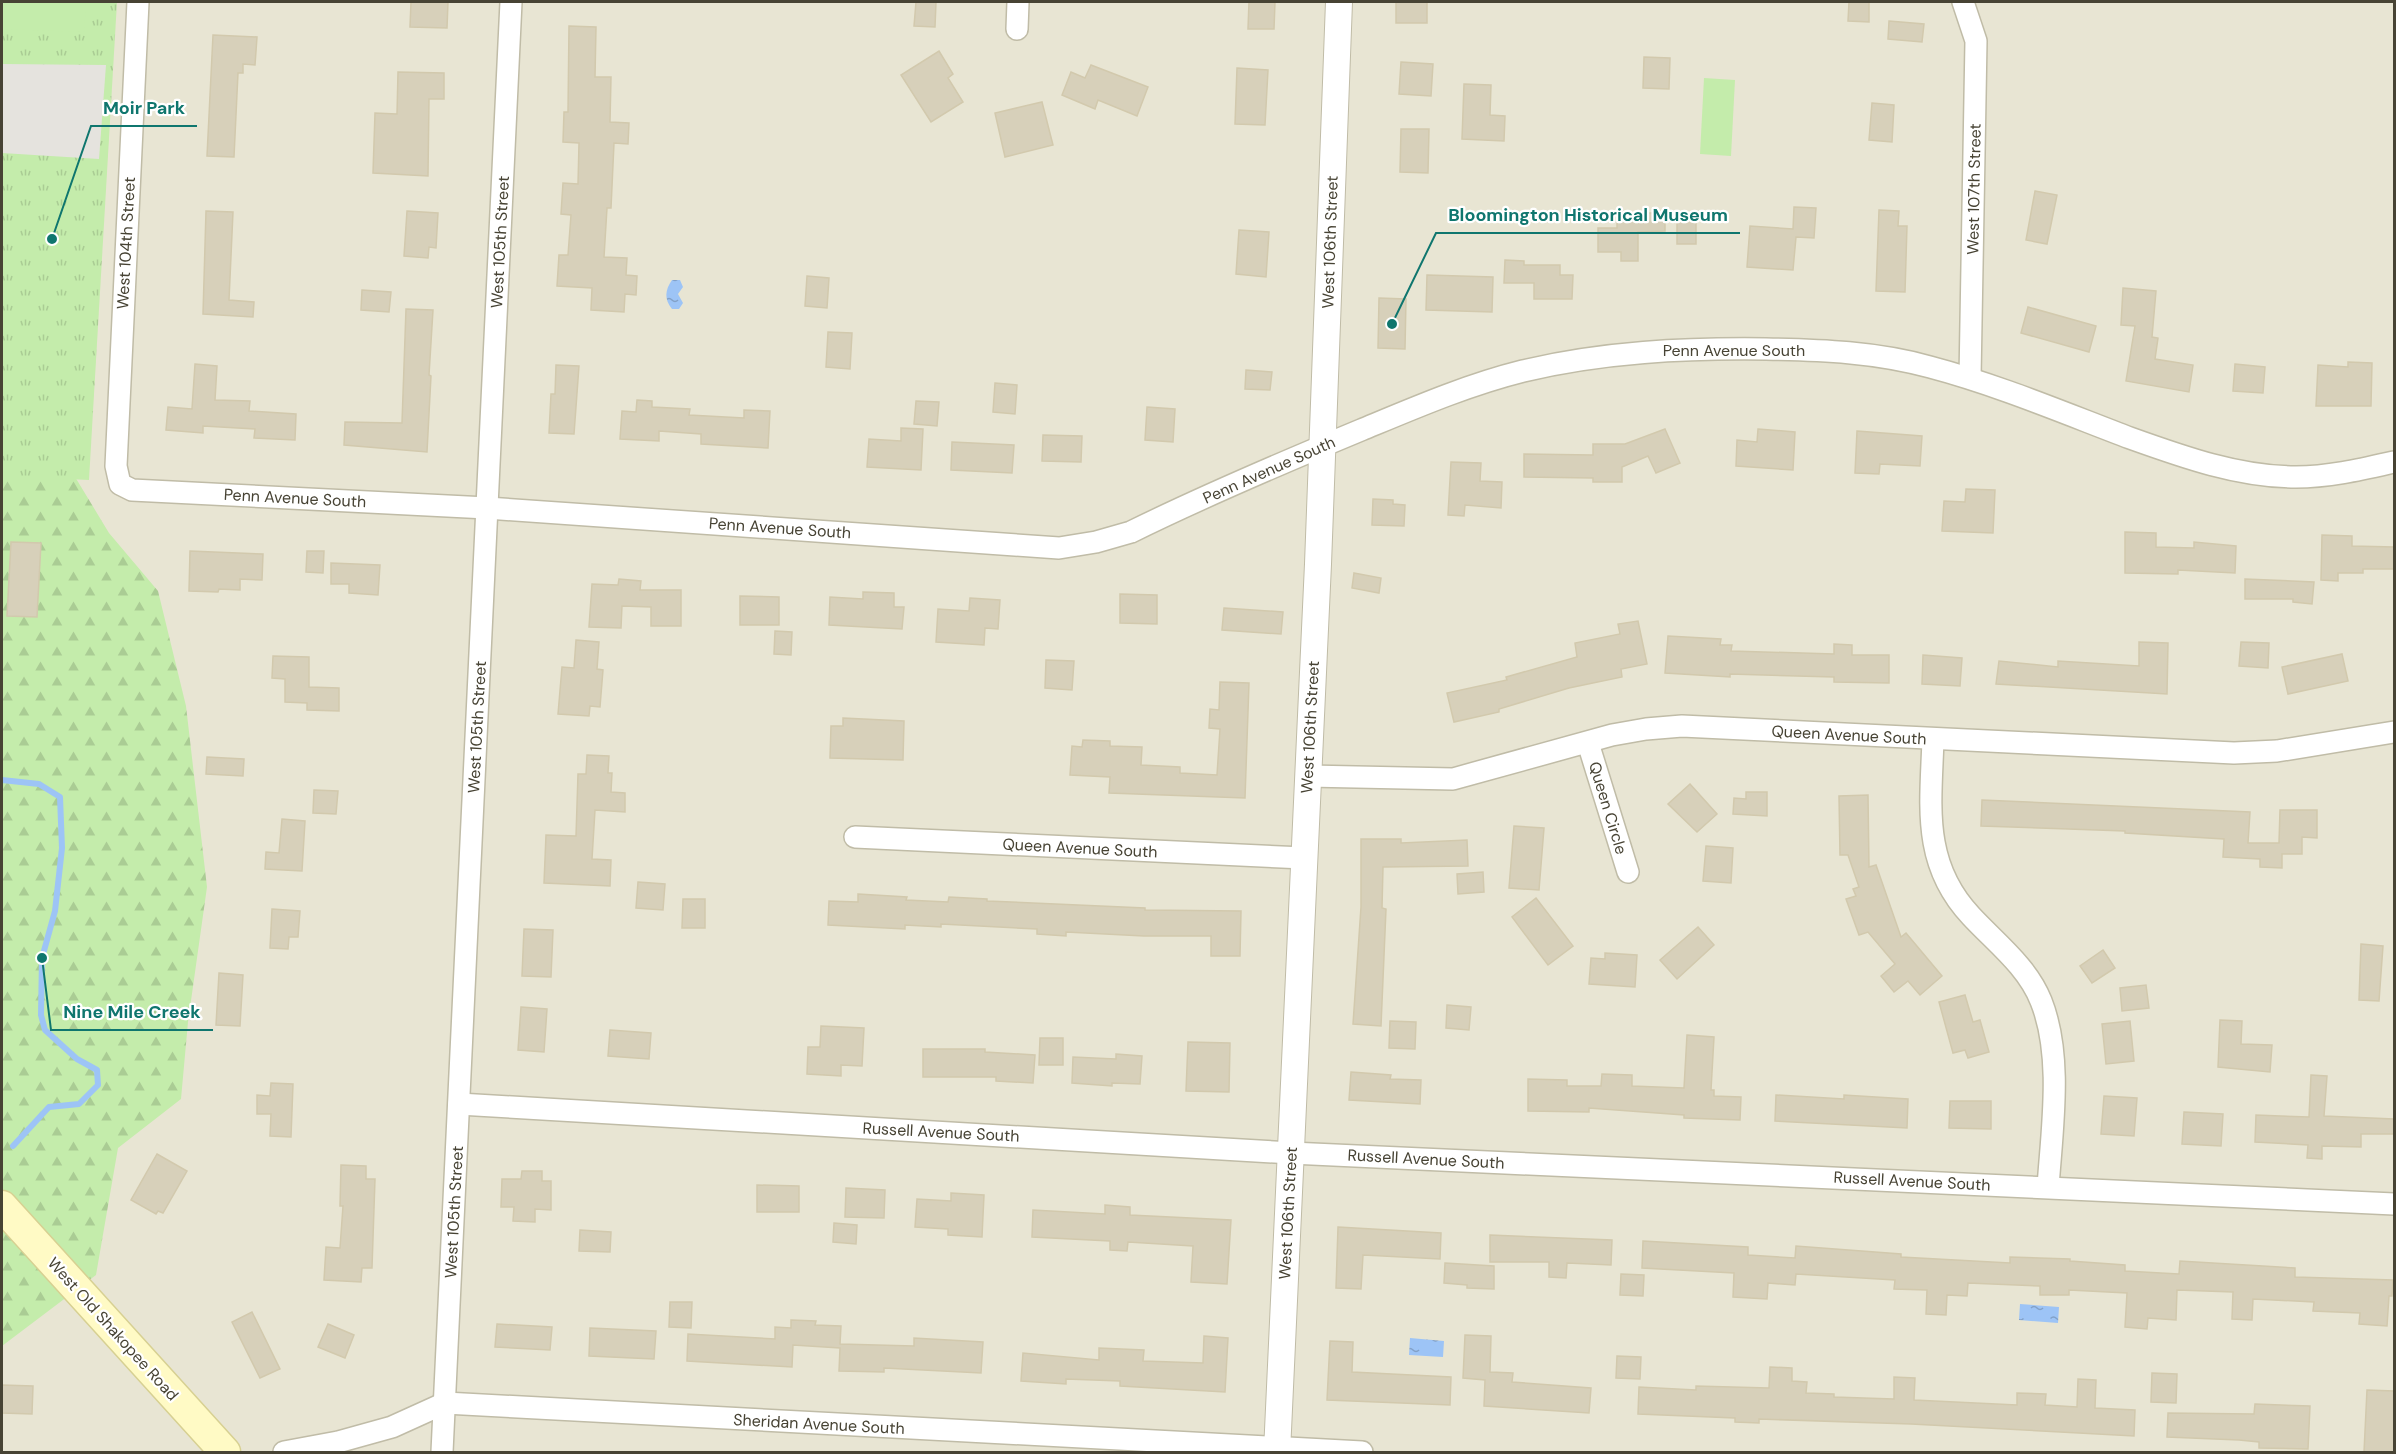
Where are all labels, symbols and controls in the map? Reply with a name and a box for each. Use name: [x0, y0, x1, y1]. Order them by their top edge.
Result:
callout: Moir Park: [91, 90, 197, 126]
text: Moir Park: [103, 96, 186, 120]
street label: West 107th Street: [1962, 123, 1986, 255]
street label: West 105th Street: [486, 175, 514, 309]
street label: West 106th Street: [1317, 175, 1343, 309]
street label: West 104th Street: [112, 176, 140, 310]
callout: Bloomington Historical Museum: [1436, 197, 1740, 233]
text: Bloomington Historical Museum: [1448, 203, 1728, 227]
street label: Penn Avenue South: [1663, 340, 1805, 361]
street label: Penn Avenue South: [1200, 431, 1338, 509]
street label: Penn Avenue South: [223, 484, 367, 512]
street label: Penn Avenue South: [708, 513, 852, 543]
street label: West 105th Street: [463, 660, 491, 794]
street label: West 106th Street: [1296, 660, 1324, 794]
street label: Queen Avenue South: [1771, 720, 1927, 750]
street label: Queen Circle: [1584, 759, 1632, 857]
street label: Queen Avenue South: [1002, 833, 1158, 863]
callout: Nine Mile Creek: [51, 994, 213, 1030]
text: Nine Mile Creek: [63, 1000, 201, 1024]
street label: Russell Avenue South: [862, 1117, 1020, 1147]
street label: Russell Avenue South: [1347, 1144, 1505, 1174]
street label: West 105th Street: [440, 1145, 468, 1279]
street label: West 106th Street: [1274, 1146, 1302, 1280]
street label: Russell Avenue South: [1833, 1166, 1991, 1196]
street label: West Old Shakopee Road: [43, 1253, 183, 1405]
street label: Sheridan Avenue South: [733, 1409, 905, 1439]

